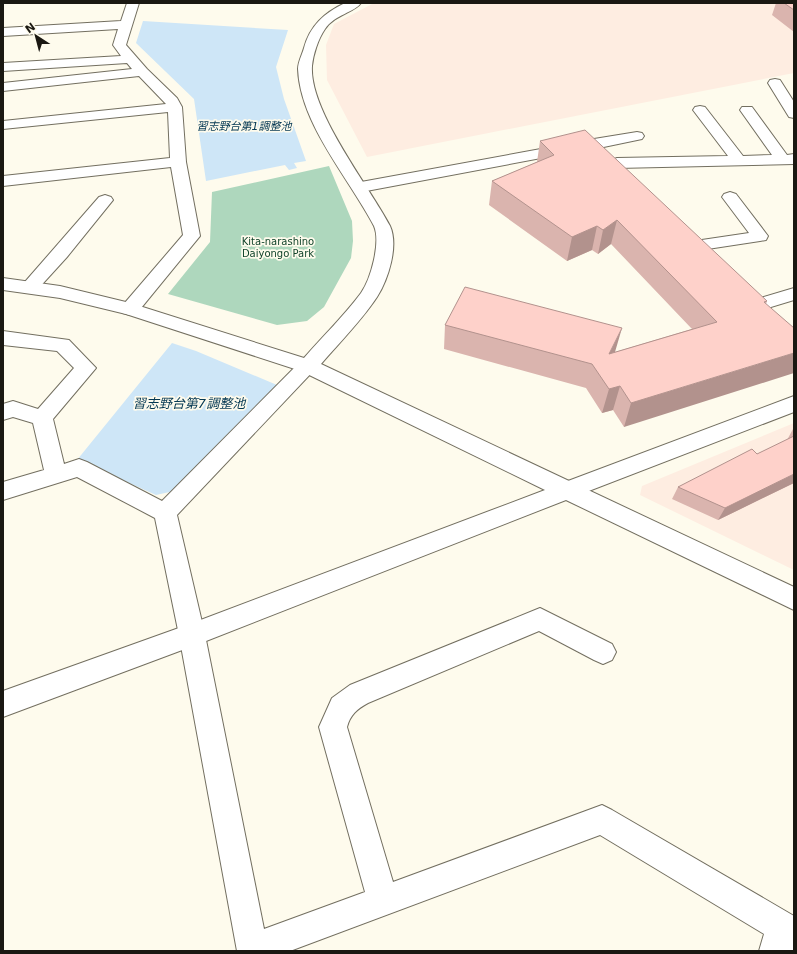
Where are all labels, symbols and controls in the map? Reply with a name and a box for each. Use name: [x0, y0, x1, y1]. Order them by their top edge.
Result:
north arrow: [16, 16, 56, 56]
text: N: [23, 20, 38, 36]
water label: 習志野台第1調整池: [197, 120, 292, 133]
park label: Kita-narashino Daiyongo Park: [242, 236, 314, 259]
water label: 習志野台第7調整池: [133, 396, 247, 411]

